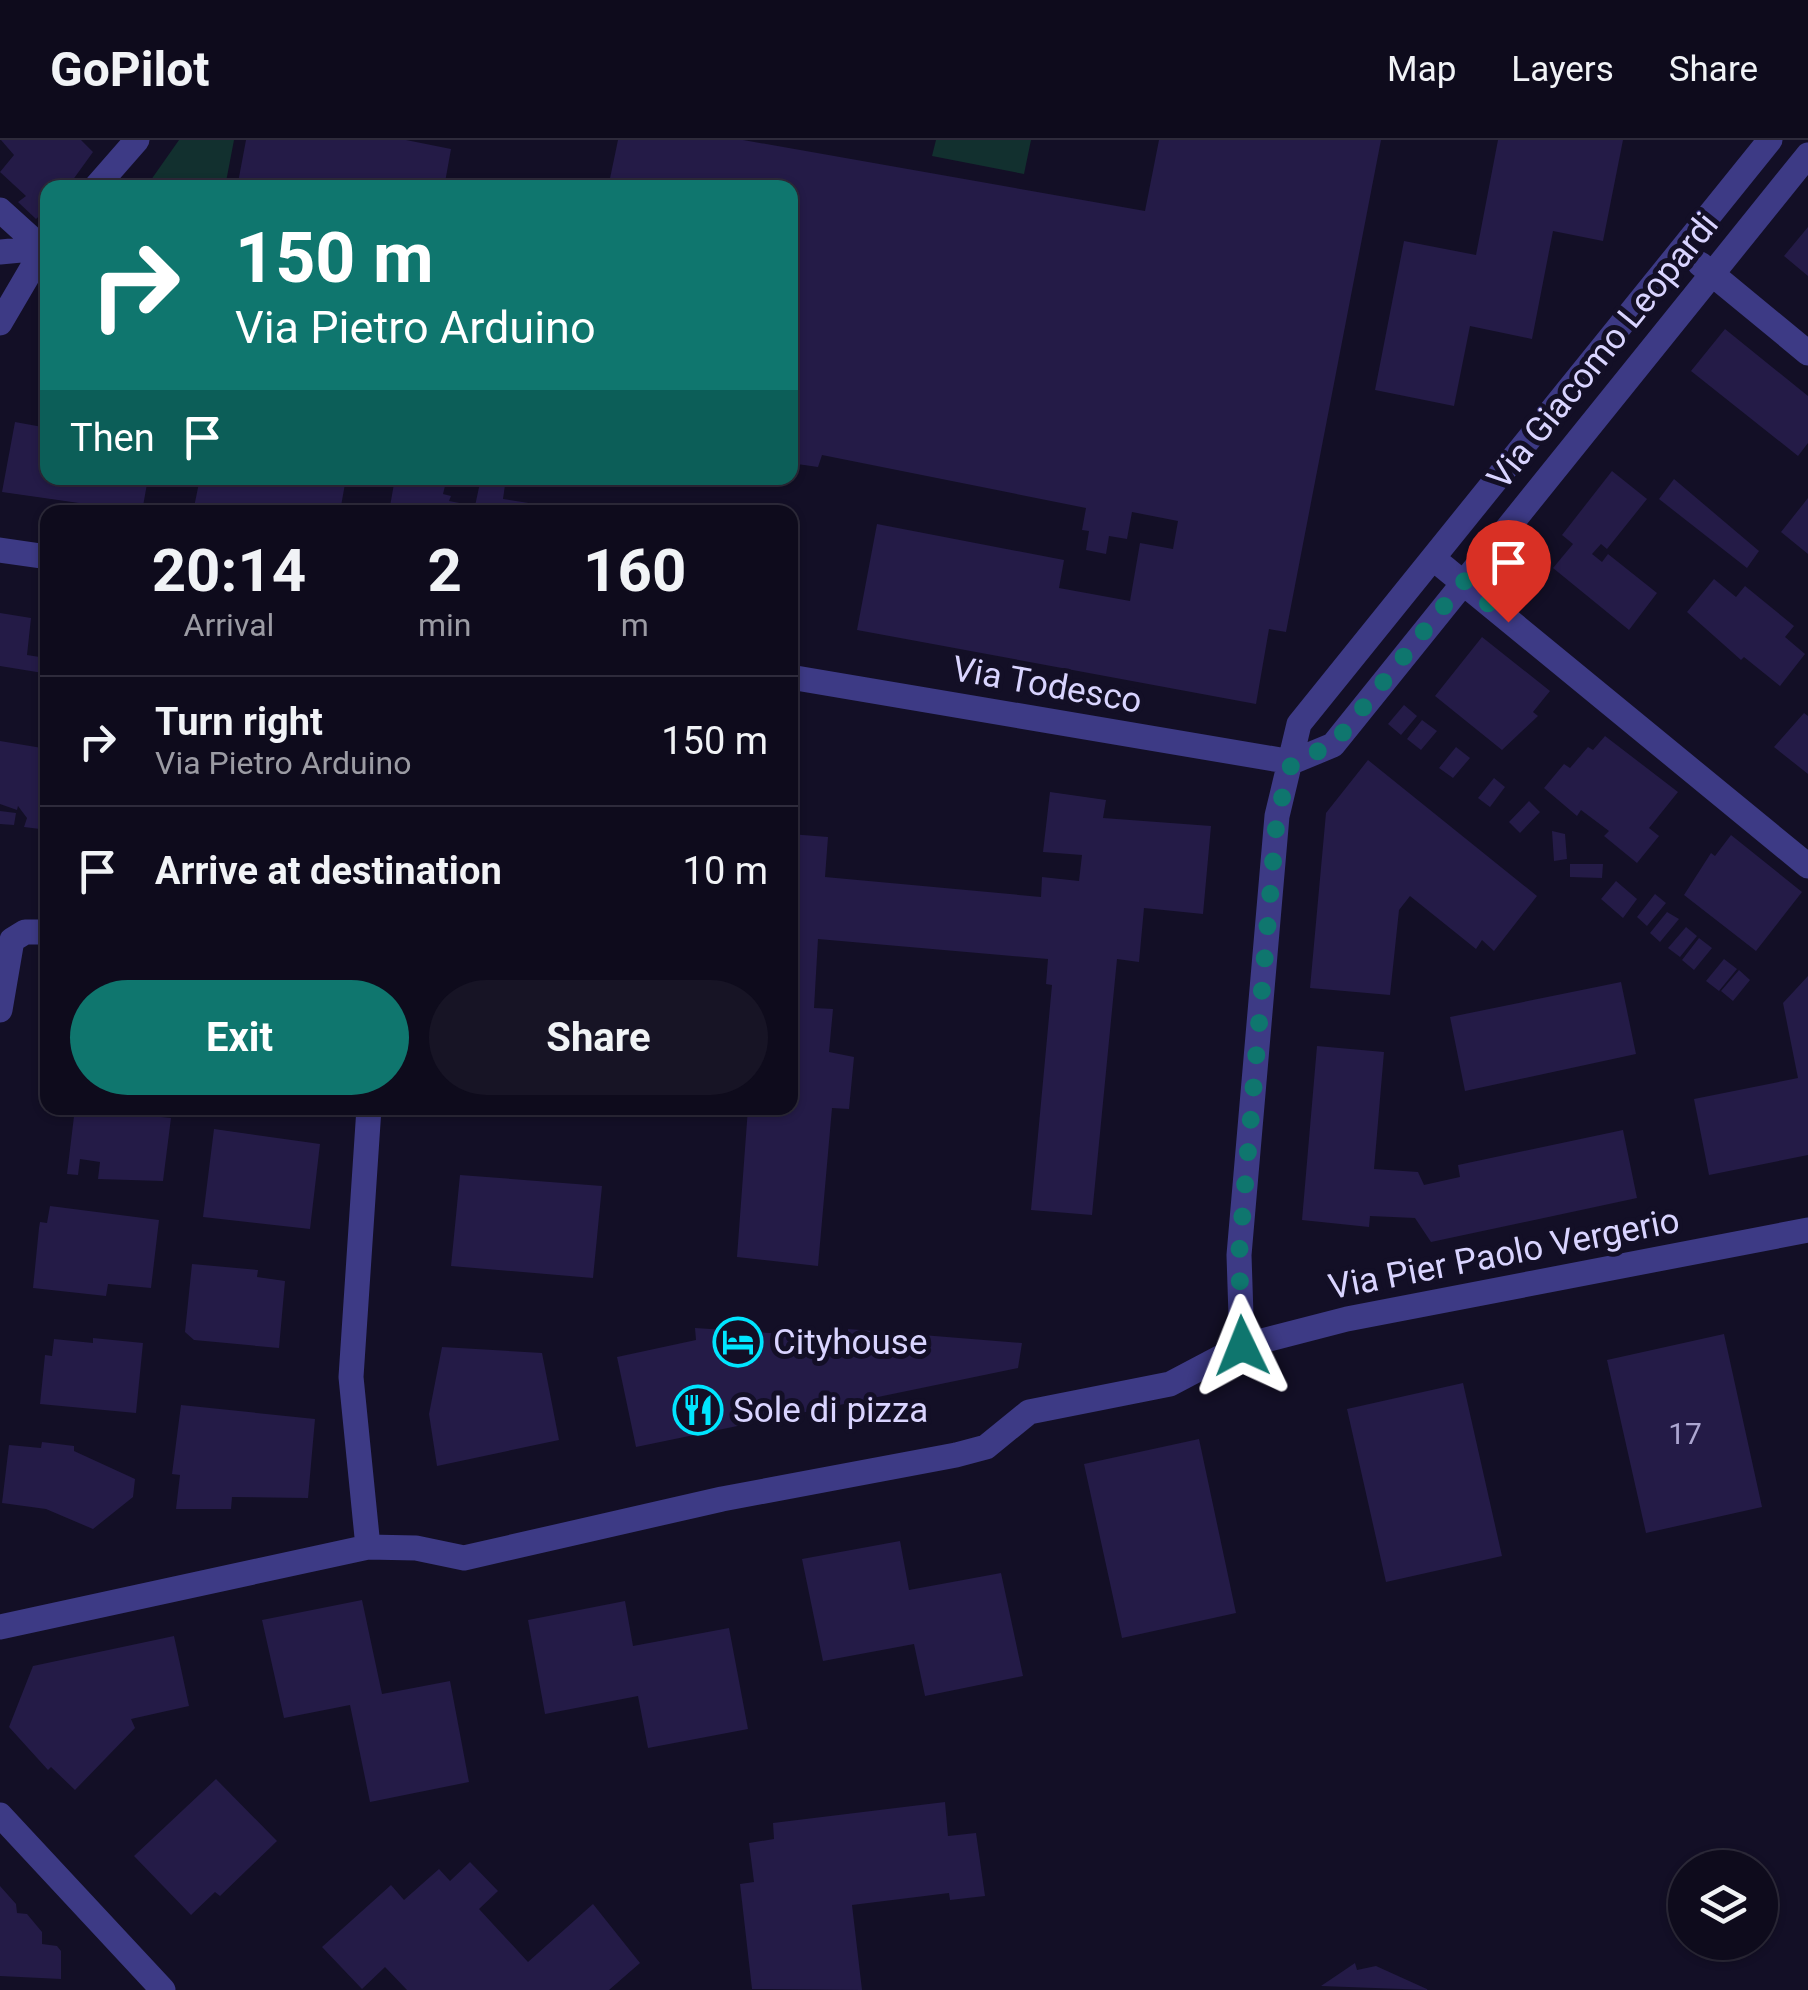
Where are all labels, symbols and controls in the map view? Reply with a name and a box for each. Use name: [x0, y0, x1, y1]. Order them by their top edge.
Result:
text: GoPilot: [50, 41, 210, 98]
text: Map: [1387, 49, 1456, 90]
text: Layers: [1511, 49, 1614, 90]
text: Share: [1669, 49, 1758, 90]
street label: Via Giacomo Leopardi: [1479, 205, 1727, 497]
text: 150 m: [235, 217, 434, 299]
icon: right: [70, 220, 200, 350]
text: Via Pietro Arduino: [235, 301, 596, 354]
icon: arrive: [175, 410, 230, 465]
text: Then: [70, 416, 155, 460]
pin: [1466, 520, 1551, 623]
text: 20:14: [152, 535, 306, 606]
text: 2: [427, 535, 462, 606]
text: 160: [583, 535, 686, 606]
icon: arrive: [1481, 535, 1536, 590]
text: Arrival: [184, 606, 274, 644]
text: min: [418, 606, 471, 644]
text: m: [621, 606, 649, 644]
street label: Via Todesco: [949, 648, 1145, 722]
text: Turn right: [155, 700, 323, 744]
icon: right: [70, 714, 125, 769]
text: 150 m: [661, 719, 768, 763]
text: Via Pietro Arduino: [155, 744, 411, 782]
icon: arrive: [70, 844, 125, 899]
text: Arrive at destination: [155, 849, 502, 893]
text: 10 m: [683, 849, 768, 893]
button: Exit: [70, 980, 409, 1095]
button: Share: [429, 980, 768, 1095]
street label: Via Pier Paolo Vergerio: [1325, 1200, 1683, 1308]
position arrow: [1190, 1294, 1294, 1398]
hotel icon: Cityhouse: [712, 1316, 764, 1368]
place label: Cityhouse: [773, 1322, 927, 1363]
restaurant icon: Sole di pizza: [672, 1384, 724, 1436]
place label: Sole di pizza: [733, 1390, 928, 1431]
house number: 17: [1668, 1416, 1702, 1451]
map controls: [1668, 1850, 1778, 1960]
button: layers: [1668, 1850, 1778, 1960]

